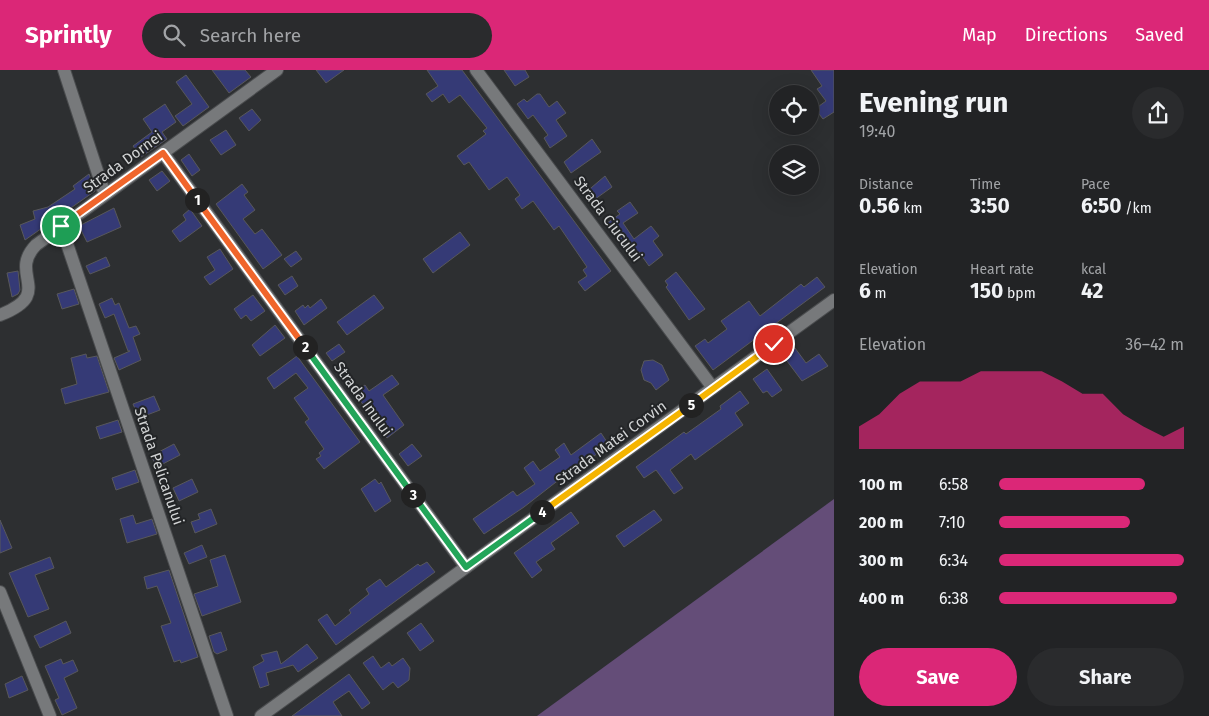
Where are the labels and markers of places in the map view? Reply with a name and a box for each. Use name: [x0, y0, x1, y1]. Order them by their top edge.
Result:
pin: 1: [184, 188, 210, 212]
pin: [40, 205, 82, 247]
pin: [753, 323, 795, 365]
pin: 2: [292, 334, 318, 360]
pin: 5: [678, 392, 704, 418]
pin: 3: [400, 482, 426, 508]
pin: 4: [530, 500, 554, 524]

